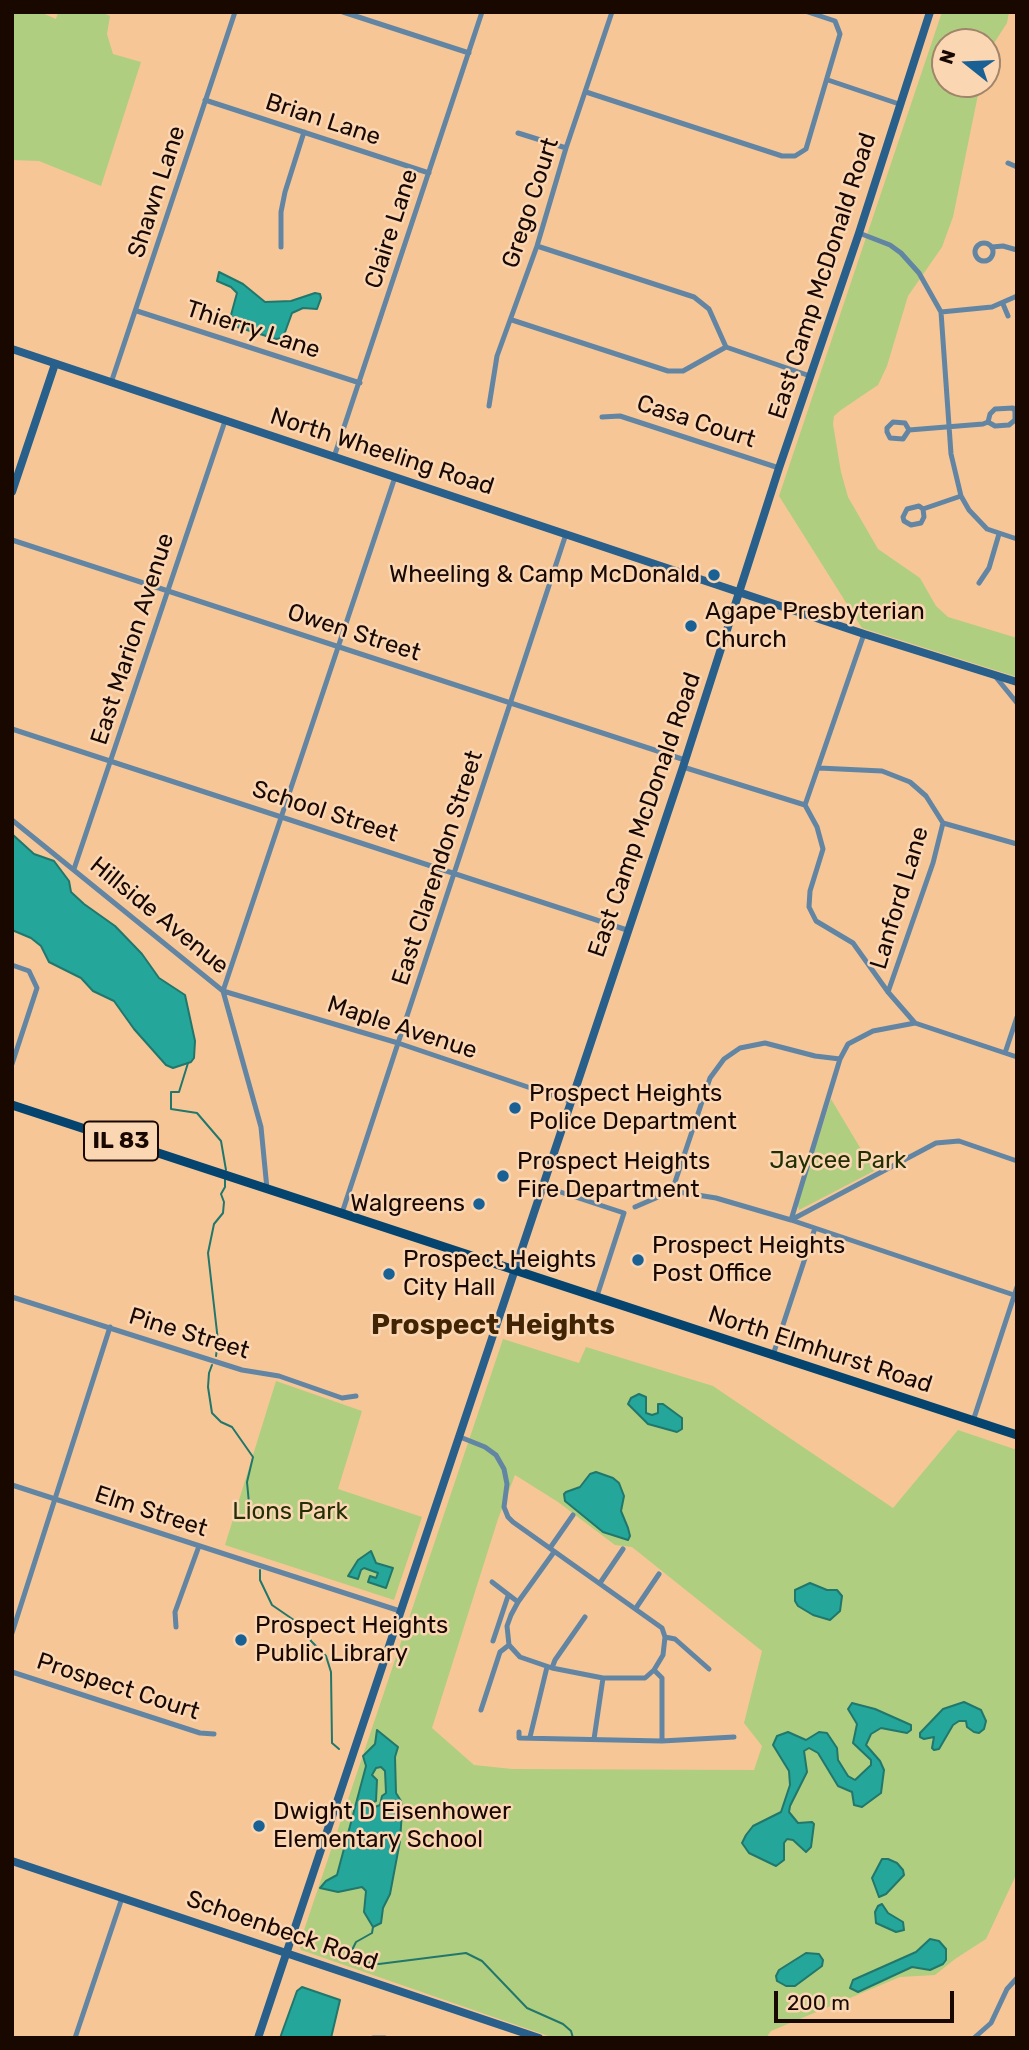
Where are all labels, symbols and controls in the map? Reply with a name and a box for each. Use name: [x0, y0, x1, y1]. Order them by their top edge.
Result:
north arrow: [931, 28, 1001, 98]
text: N: [934, 47, 961, 67]
street label: Brian Lane: [262, 88, 384, 152]
street label: Shawn Lane: [122, 122, 192, 262]
street label: East Camp McDonald Road: [763, 129, 883, 423]
street label: Grego Court: [496, 134, 566, 272]
street label: Claire Lane: [359, 166, 425, 292]
street label: Thierry Lane: [182, 295, 324, 365]
street label: Casa Court: [633, 389, 759, 455]
street label: North Wheeling Road: [267, 402, 497, 502]
street label: East Marion Avenue: [85, 530, 181, 748]
place label: Wheeling & Camp McDonald: [389, 561, 700, 589]
marker: Wheeling & Camp McDonald: [706, 567, 722, 583]
street label: Owen Street: [284, 598, 424, 668]
place label: Agape Presbyterian Church: [705, 598, 925, 654]
marker: Agape Presbyterian Church: [683, 618, 699, 634]
street label: East Camp McDonald Road: [583, 669, 707, 961]
street label: East Clarendon Street: [386, 747, 490, 989]
street label: School Street: [249, 775, 401, 849]
street label: Lanford Lane: [865, 823, 935, 973]
street label: Hillside Avenue: [84, 851, 234, 981]
street label: Maple Avenue: [323, 990, 481, 1066]
place label: Prospect Heights Police Department: [529, 1080, 737, 1136]
marker: Prospect Heights Police Department: [507, 1100, 523, 1116]
road number: IL 83: [84, 1122, 158, 1160]
park label: Jaycee Park: [770, 1147, 906, 1175]
place label: Prospect Heights Fire Department: [517, 1148, 710, 1204]
marker: Prospect Heights Fire Department: [495, 1168, 511, 1184]
place label: Walgreens: [350, 1190, 465, 1218]
marker: Walgreens: [471, 1196, 487, 1212]
place label: Prospect Heights Post Office: [652, 1232, 845, 1288]
place label: Prospect Heights City Hall: [403, 1246, 596, 1302]
marker: Prospect Heights Post Office: [630, 1252, 646, 1268]
marker: Prospect Heights City Hall: [381, 1266, 397, 1282]
street label: North Elmhurst Road: [704, 1300, 936, 1400]
street label: Pine Street: [125, 1302, 253, 1366]
district label: Prospect Heights: [371, 1309, 615, 1343]
street label: Elm Street: [91, 1480, 211, 1544]
park label: Lions Park: [232, 1498, 348, 1526]
place label: Prospect Heights Public Library: [255, 1612, 448, 1668]
marker: Prospect Heights Public Library: [233, 1632, 249, 1648]
street label: Prospect Court: [33, 1647, 203, 1727]
place label: Dwight D Eisenhower Elementary School: [273, 1798, 511, 1854]
marker: Dwight D Eisenhower Elementary School: [251, 1818, 267, 1834]
street label: Schoenbeck Road: [182, 1885, 382, 1977]
scale bar: [777, 1976, 957, 2020]
text: 200 m: [787, 1990, 850, 2015]

